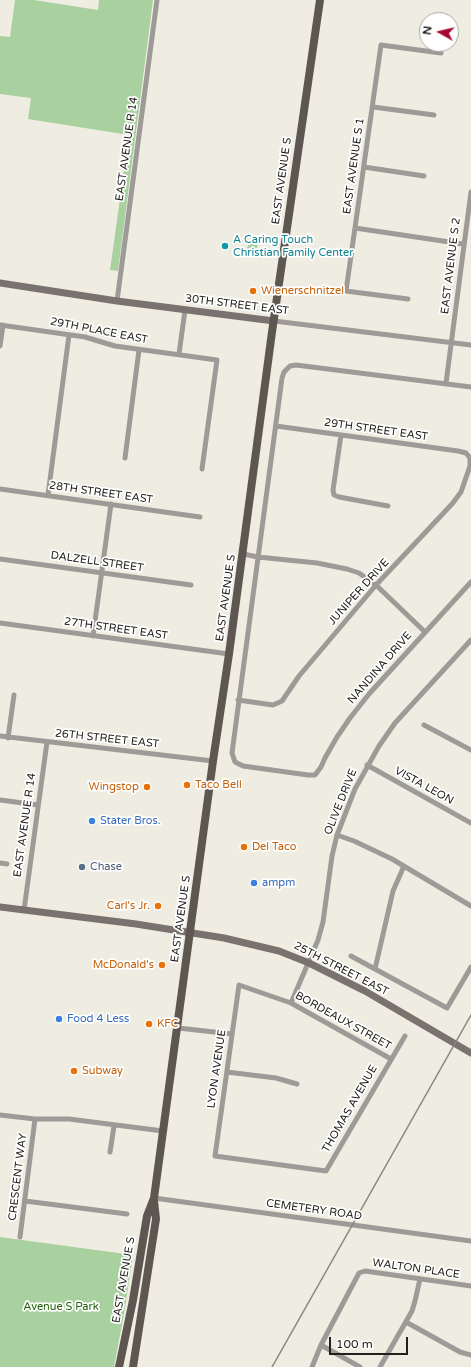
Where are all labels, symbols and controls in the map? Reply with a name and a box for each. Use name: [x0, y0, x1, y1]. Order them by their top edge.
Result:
north arrow: [419, 12, 459, 52]
text: N: [421, 25, 435, 36]
street label: EAST AVENUE R 14: [113, 96, 141, 202]
street label: EAST AVENUE S 1: [341, 117, 367, 215]
street label: EAST AVENUE S: [269, 137, 295, 225]
street label: EAST AVENUE S 2: [439, 217, 463, 315]
place label: A Caring Touch Christian Family Center: [233, 233, 353, 259]
marker: A Caring Touch Christian Family Center: [220, 241, 230, 251]
place label: Wienerschnitzel: [261, 284, 344, 298]
marker: Wienerschnitzel: [248, 286, 258, 296]
street label: 30TH STREET EAST: [184, 292, 290, 318]
street label: 29TH PLACE EAST: [49, 315, 149, 347]
street label: 29TH STREET EAST: [323, 416, 429, 444]
street label: 28TH STREET EAST: [48, 479, 154, 507]
street label: DALZELL STREET: [50, 549, 144, 575]
street label: EAST AVENUE S: [213, 554, 239, 642]
street label: JUNIPER DRIVE: [326, 556, 392, 628]
street label: 27TH STREET EAST: [63, 615, 169, 643]
street label: NANDINA DRIVE: [345, 629, 415, 707]
street label: 26TH STREET EAST: [54, 727, 160, 751]
street label: VISTA LEON: [392, 764, 456, 808]
street label: OLIVE DRIVE: [322, 767, 360, 837]
street label: EAST AVENUE R 14: [11, 772, 39, 878]
place label: Taco Bell: [195, 778, 242, 792]
place label: Wingstop: [89, 780, 139, 794]
marker: Taco Bell: [182, 780, 192, 790]
marker: Wingstop: [142, 782, 152, 792]
place label: Stater Bros.: [100, 814, 161, 828]
marker: Stater Bros.: [87, 816, 97, 826]
place label: Del Taco: [252, 840, 296, 854]
marker: Del Taco: [239, 842, 249, 852]
place label: Chase: [90, 860, 122, 874]
marker: Chase: [77, 862, 87, 872]
street label: EAST AVENUE S: [168, 875, 194, 963]
place label: ampm: [262, 876, 295, 890]
marker: ampm: [249, 878, 259, 888]
place label: Carl's Jr.: [107, 899, 150, 913]
marker: Carl's Jr.: [153, 901, 163, 911]
street label: 25TH STREET EAST: [291, 939, 391, 999]
place label: McDonald's: [93, 958, 154, 972]
marker: McDonald's: [157, 960, 167, 970]
street label: BORDEAUX STREET: [293, 989, 393, 1053]
place label: Food 4 Less: [67, 1012, 129, 1026]
marker: Food 4 Less: [54, 1014, 64, 1024]
place label: KFC: [157, 1017, 178, 1031]
marker: KFC: [144, 1019, 154, 1029]
street label: LYON AVENUE: [205, 1029, 229, 1109]
street label: THOMAS AVENUE: [320, 1063, 380, 1155]
place label: Subway: [82, 1064, 123, 1078]
marker: Subway: [69, 1066, 79, 1076]
street label: CRESCENT WAY: [6, 1133, 30, 1221]
street label: CEMETERY ROAD: [265, 1197, 363, 1223]
street label: EAST AVENUE S: [110, 1236, 138, 1324]
street label: WALTON PLACE: [371, 1256, 461, 1282]
park label: Avenue S Park: [23, 1300, 99, 1314]
scale bar: [331, 1329, 410, 1355]
text: 100 m: [336, 1337, 373, 1351]

